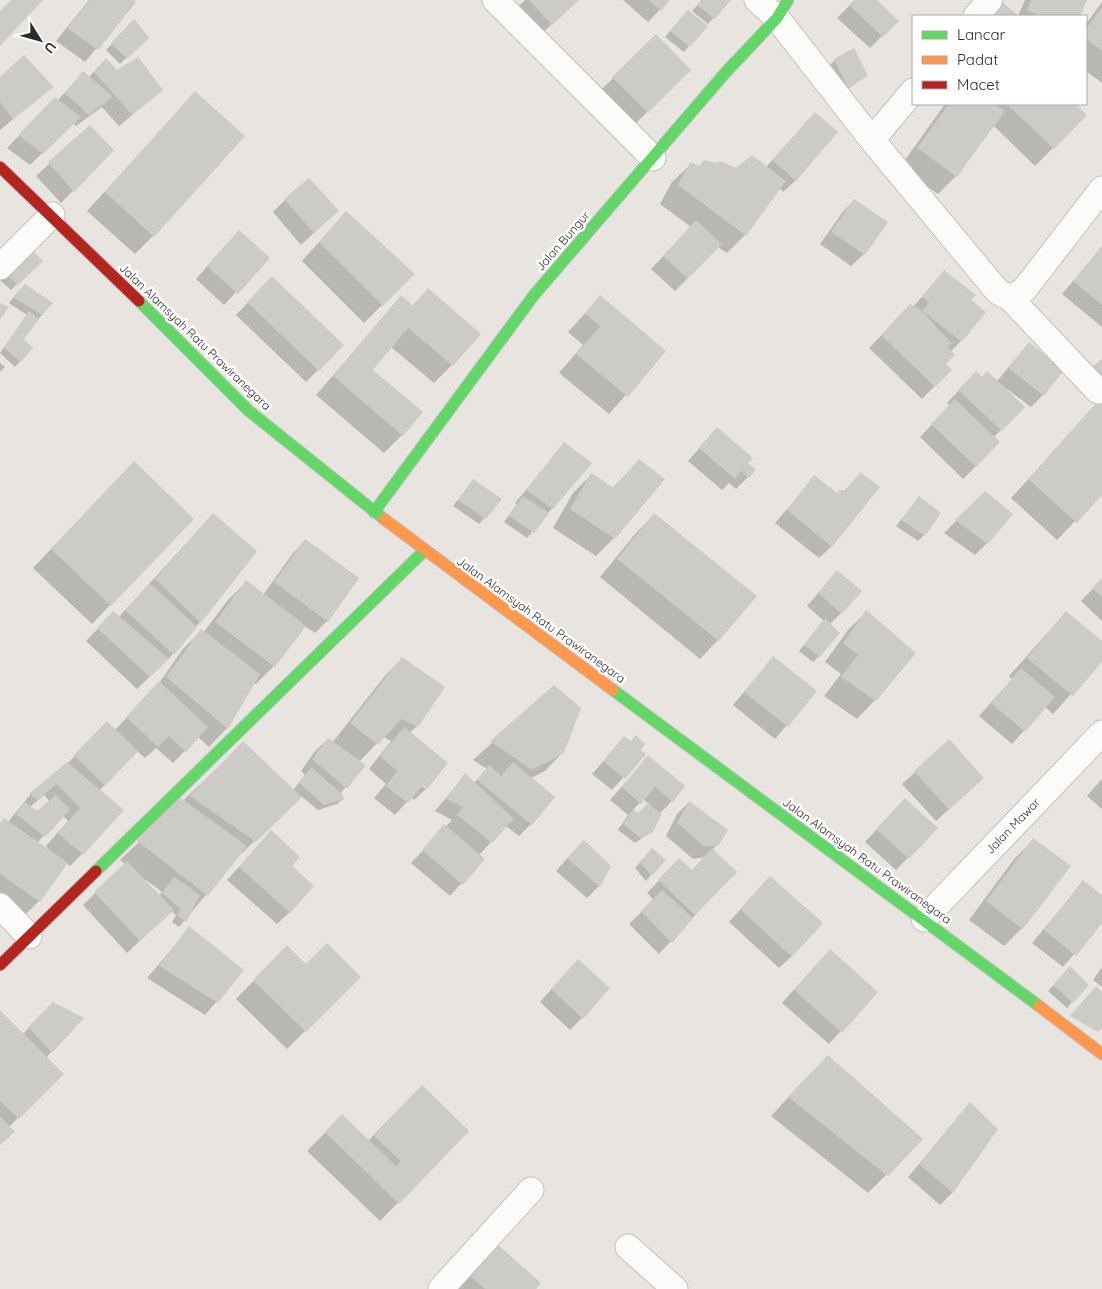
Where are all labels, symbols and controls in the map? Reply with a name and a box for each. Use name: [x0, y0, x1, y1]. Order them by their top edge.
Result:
north arrow: [15, 15, 65, 65]
legend: [912, 15, 1087, 105]
text: Lancar: [957, 25, 1006, 44]
text: U: [40, 38, 61, 57]
text: Padat: [957, 50, 998, 69]
text: Macet: [957, 75, 1000, 94]
street label: Jalan Bungur: [532, 207, 593, 274]
street label: Jalan Alamsyah Ratu Prawiranegara: [117, 260, 274, 413]
street label: Jalan Alamsyah Ratu Prawiranegara: [454, 553, 629, 686]
street label: Jalan Alamsyah Ratu Prawiranegara: [780, 794, 955, 927]
street label: Jalan Mawar: [982, 794, 1043, 857]

